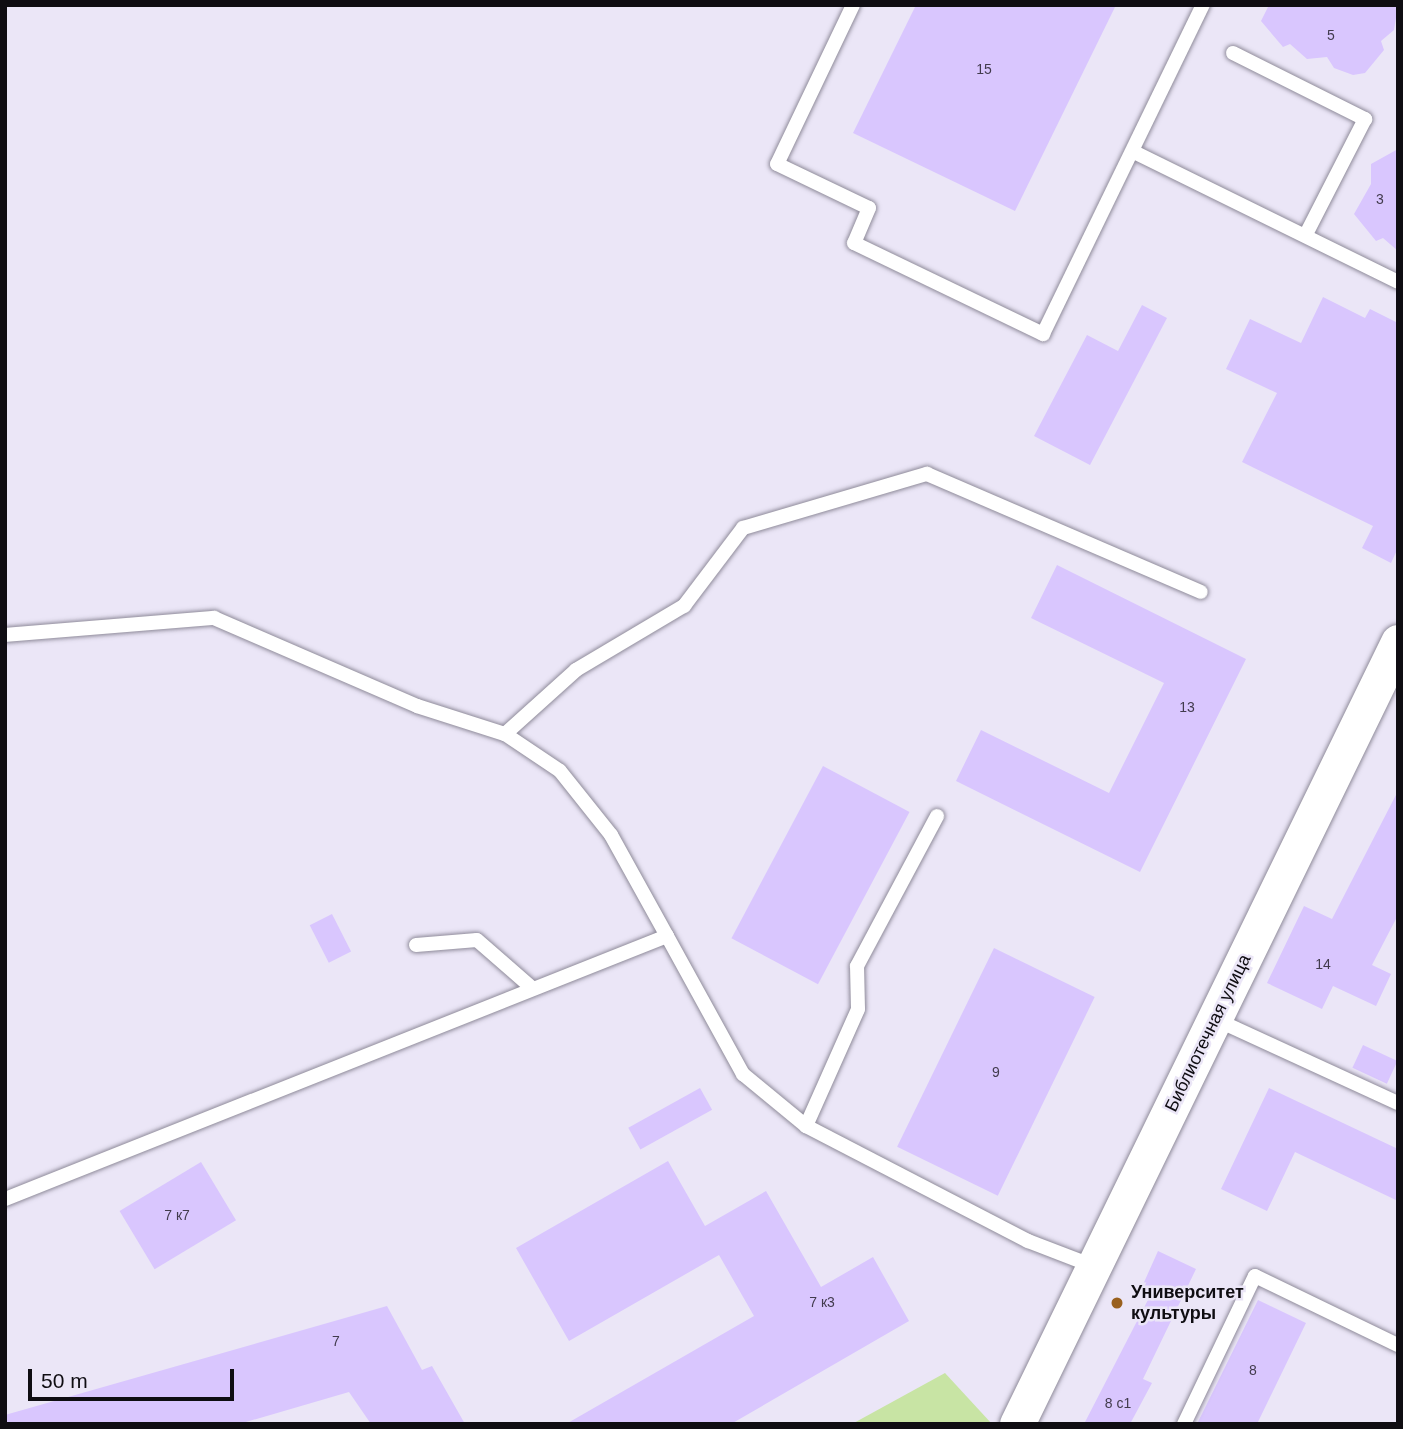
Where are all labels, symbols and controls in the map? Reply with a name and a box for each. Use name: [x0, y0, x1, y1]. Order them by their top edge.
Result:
house number: 5: [1327, 27, 1335, 43]
house number: 15: [976, 61, 992, 77]
house number: 3: [1376, 191, 1384, 207]
house number: 13: [1179, 699, 1195, 715]
street label: Библиотечная улица: [1160, 951, 1256, 1115]
house number: 14: [1315, 956, 1331, 972]
house number: 9: [992, 1064, 1000, 1080]
house number: 7 к7: [164, 1207, 190, 1223]
place label: Университет культуры: [1131, 1282, 1244, 1324]
house number: 7 к3: [809, 1294, 835, 1310]
marker: Университет культуры: [1109, 1295, 1125, 1311]
house number: 7: [332, 1333, 340, 1349]
scale bar: [32, 1356, 238, 1400]
house number: 8: [1249, 1362, 1257, 1378]
text: 50 m: [41, 1369, 88, 1392]
house number: 8 с1: [1105, 1395, 1131, 1411]

